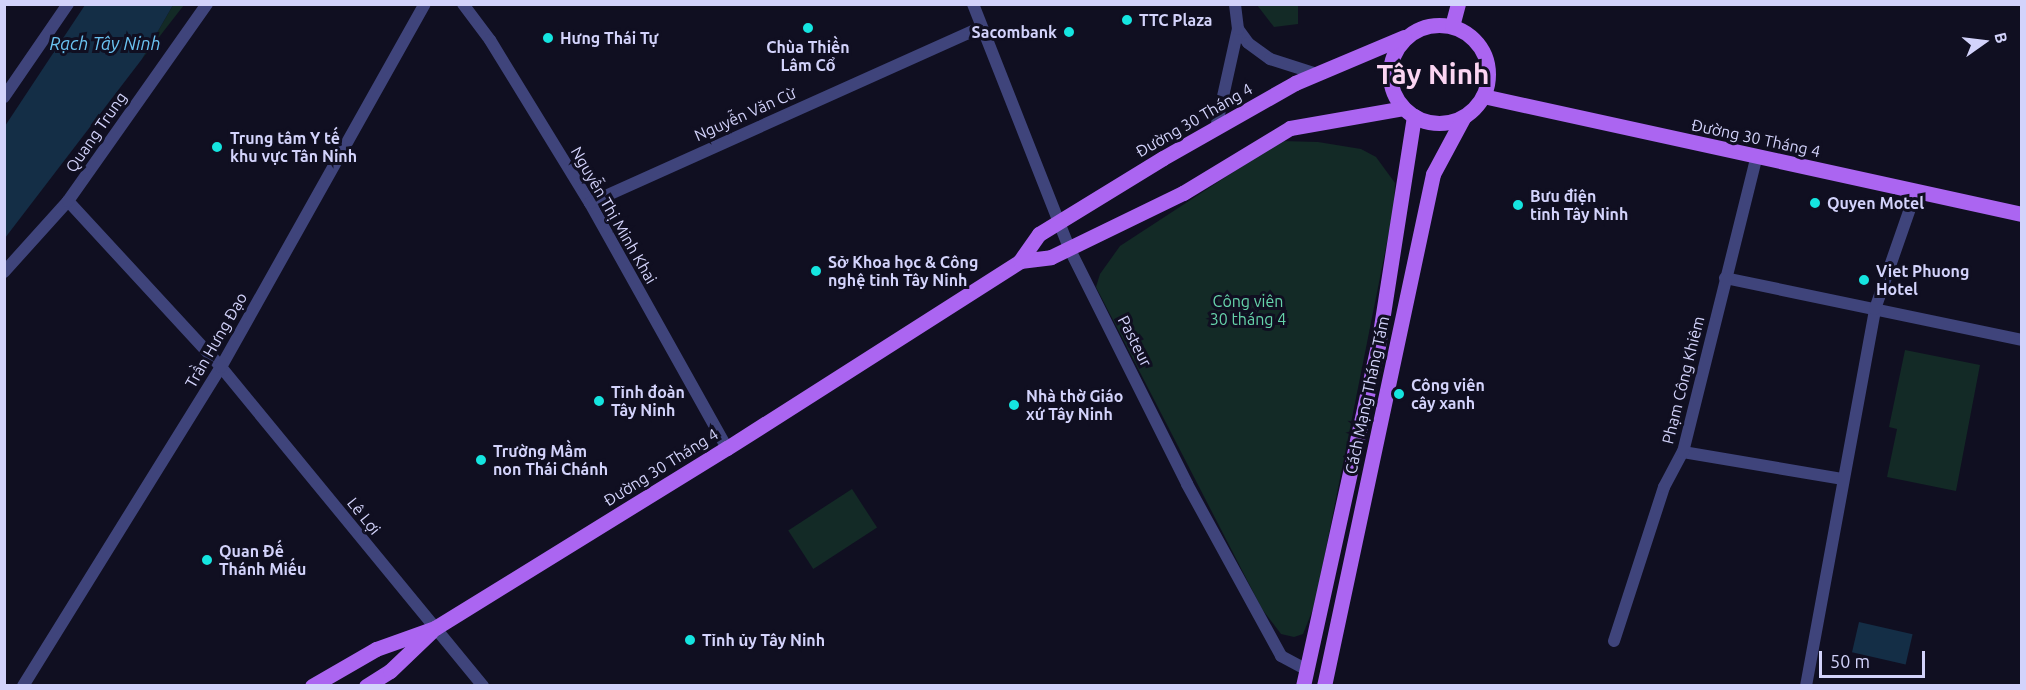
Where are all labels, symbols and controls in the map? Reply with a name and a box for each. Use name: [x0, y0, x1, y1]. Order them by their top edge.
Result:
place label: TTC Plaza: [1139, 10, 1212, 30]
north arrow: [1954, 12, 2014, 72]
marker: TTC Plaza: [1120, 13, 1134, 27]
marker: Chùa Thiền Lâm Cổ: [801, 21, 815, 35]
place label: Sacombank: [972, 22, 1057, 42]
marker: Sacombank: [1062, 25, 1076, 39]
place label: Hưng Thái Tự: [560, 28, 658, 48]
text: B: [1991, 30, 2011, 45]
marker: Hưng Thái Tự: [541, 31, 555, 45]
water label: Rạch Tây Ninh: [50, 32, 160, 54]
place label: Chùa Thiền Lâm Cổ: [766, 37, 850, 75]
district label: Tây Ninh: [1377, 57, 1489, 91]
street label: Đường 30 Tháng 4: [1132, 79, 1256, 161]
street label: Nguyễn Văn Cừ: [691, 83, 799, 145]
street label: Quang Trung: [61, 88, 131, 176]
street label: Đường 30 Tháng 4: [1690, 115, 1822, 161]
place label: Trung tâm Y tế khu vực Tân Ninh: [230, 128, 357, 166]
marker: Trung tâm Y tế khu vực Tân Ninh: [208, 138, 226, 156]
street label: Nguyễn Thị Minh Khai: [567, 143, 661, 287]
place label: Bưu điện tỉnh Tây Ninh: [1530, 186, 1628, 224]
place label: Quyen Motel: [1827, 193, 1924, 213]
marker: Quyen Motel: [1808, 196, 1822, 210]
marker: Bưu điện tỉnh Tây Ninh: [1511, 198, 1525, 212]
place label: Sở Khoa học & Công nghệ tỉnh Tây Ninh: [828, 252, 978, 290]
place label: Viet Phuong Hotel: [1876, 261, 1969, 299]
marker: Sở Khoa học & Công nghệ tỉnh Tây Ninh: [809, 264, 823, 278]
marker: Viet Phuong Hotel: [1857, 273, 1871, 287]
street label: Trần Hưng Đạo: [181, 289, 251, 391]
park label: Công viên 30 tháng 4: [1210, 291, 1286, 329]
street label: Pasteur: [1114, 312, 1156, 370]
street label: Cách Mạng Tháng Tám: [1341, 314, 1393, 476]
street label: Phạm Công Khiêm: [1658, 314, 1708, 446]
place label: Công viên cây xanh: [1411, 375, 1485, 413]
place label: Tỉnh đoàn Tây Ninh: [611, 382, 685, 420]
place label: Nhà thờ Giáo xứ Tây Ninh: [1026, 386, 1123, 424]
marker: Công viên cây xanh: [1392, 387, 1406, 401]
marker: Tỉnh đoàn Tây Ninh: [592, 394, 606, 408]
marker: Nhà thờ Giáo xứ Tây Ninh: [1007, 398, 1021, 412]
street label: Đường 30 Tháng 4: [600, 424, 722, 510]
place label: Trường Mầm non Thái Chánh: [493, 441, 608, 479]
marker: Trường Mầm non Thái Chánh: [474, 453, 488, 467]
street label: Lê Lợi: [343, 494, 385, 538]
place label: Quan Đế Thánh Miếu: [219, 541, 306, 579]
marker: Quan Đế Thánh Miếu: [200, 553, 214, 567]
place label: Tỉnh ủy Tây Ninh: [702, 630, 825, 650]
marker: Tỉnh ủy Tây Ninh: [683, 633, 697, 647]
scale bar: [1822, 639, 1928, 677]
text: 50 m: [1830, 651, 1870, 671]

